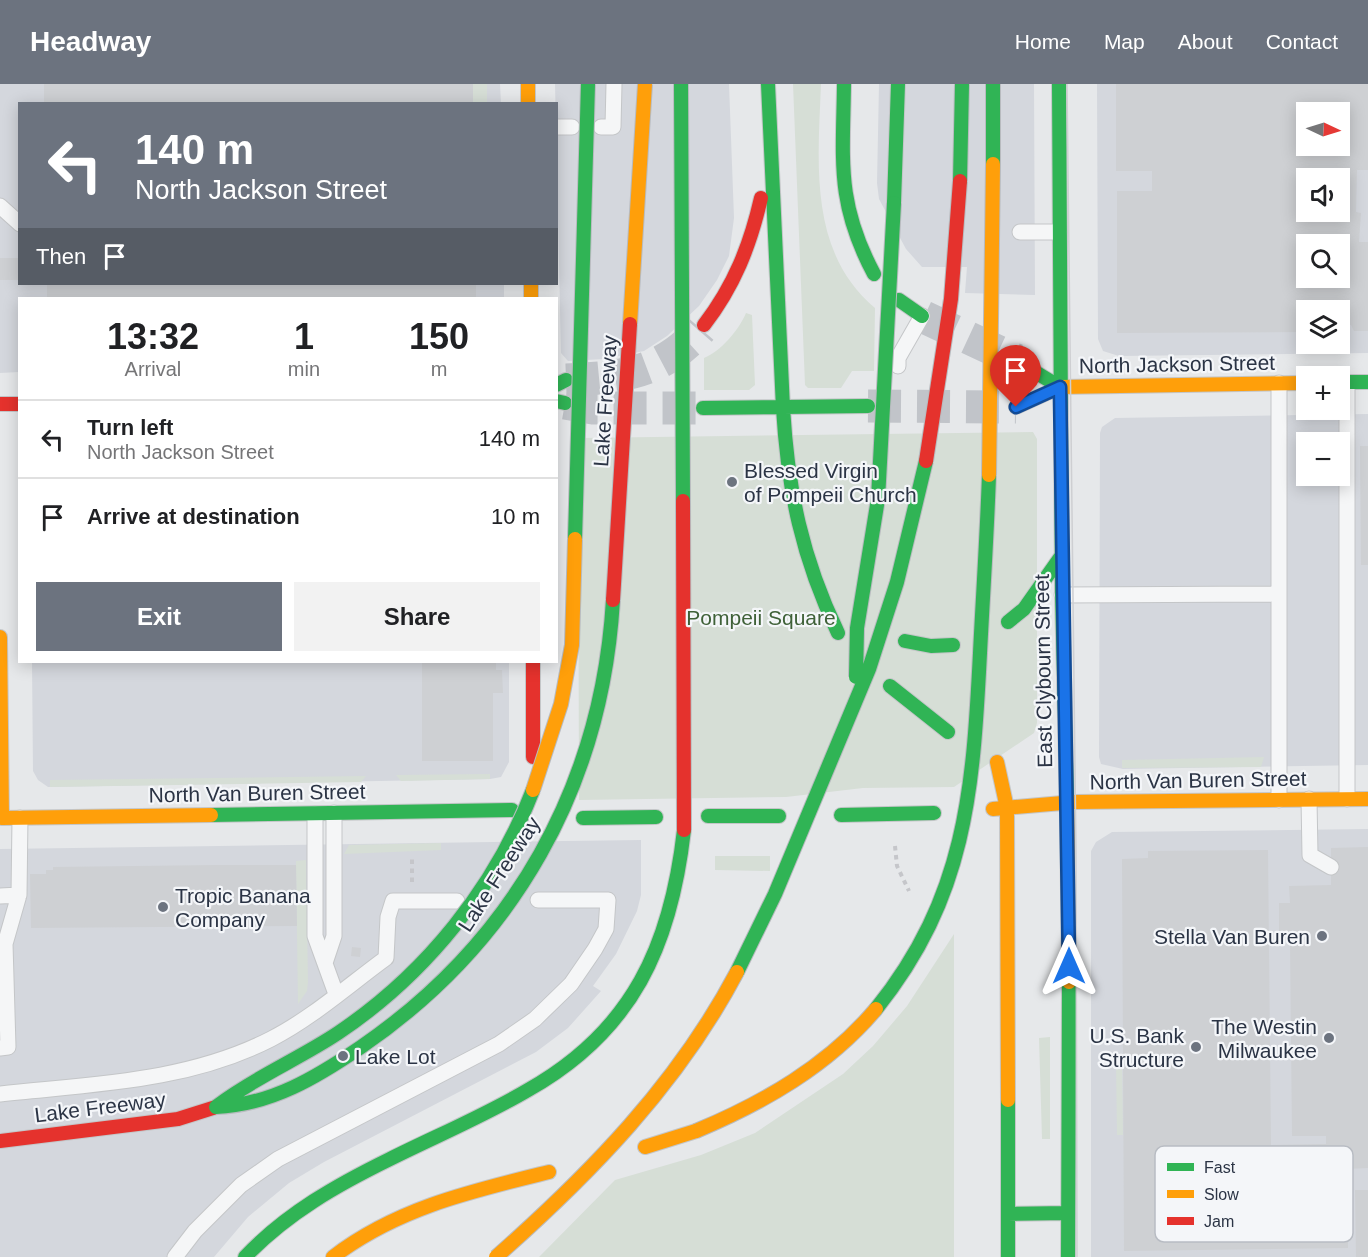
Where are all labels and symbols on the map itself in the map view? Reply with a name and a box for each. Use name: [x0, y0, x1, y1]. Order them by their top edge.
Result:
north arrow: [1296, 102, 1350, 156]
street label: Lake Freeway: [589, 334, 621, 468]
pin: [990, 345, 1041, 407]
street label: North Jackson Street: [1079, 351, 1275, 377]
place label: Blessed Virgin of Pompeii Church: [744, 459, 917, 506]
marker: Blessed Virgin of Pompeii Church: [725, 475, 739, 489]
street label: East Clybourn Street: [1030, 574, 1056, 768]
park label: Pompeii Square: [686, 606, 836, 629]
street label: North Van Buren Street: [1089, 767, 1307, 793]
street label: North Van Buren Street: [148, 780, 366, 806]
street label: Lake Freeway: [453, 812, 545, 936]
place label: Tropic Banana Company: [175, 884, 311, 931]
marker: Tropic Banana Company: [156, 900, 170, 914]
place label: Stella Van Buren: [1154, 925, 1310, 948]
marker: Stella Van Buren: [1315, 929, 1329, 943]
position arrow: [1037, 934, 1101, 998]
place label: The Westin Milwaukee: [1211, 1015, 1317, 1062]
place label: U.S. Bank Structure: [1089, 1024, 1184, 1071]
marker: The Westin Milwaukee: [1322, 1031, 1336, 1045]
marker: U.S. Bank Structure: [1189, 1040, 1203, 1054]
place label: Lake Lot: [355, 1045, 436, 1068]
marker: Lake Lot: [336, 1049, 350, 1063]
street label: Lake Freeway: [33, 1087, 167, 1126]
legend: [1155, 1146, 1353, 1242]
text: Fast: [1204, 1159, 1236, 1176]
text: Slow: [1204, 1186, 1239, 1203]
text: Jam: [1204, 1213, 1234, 1230]

